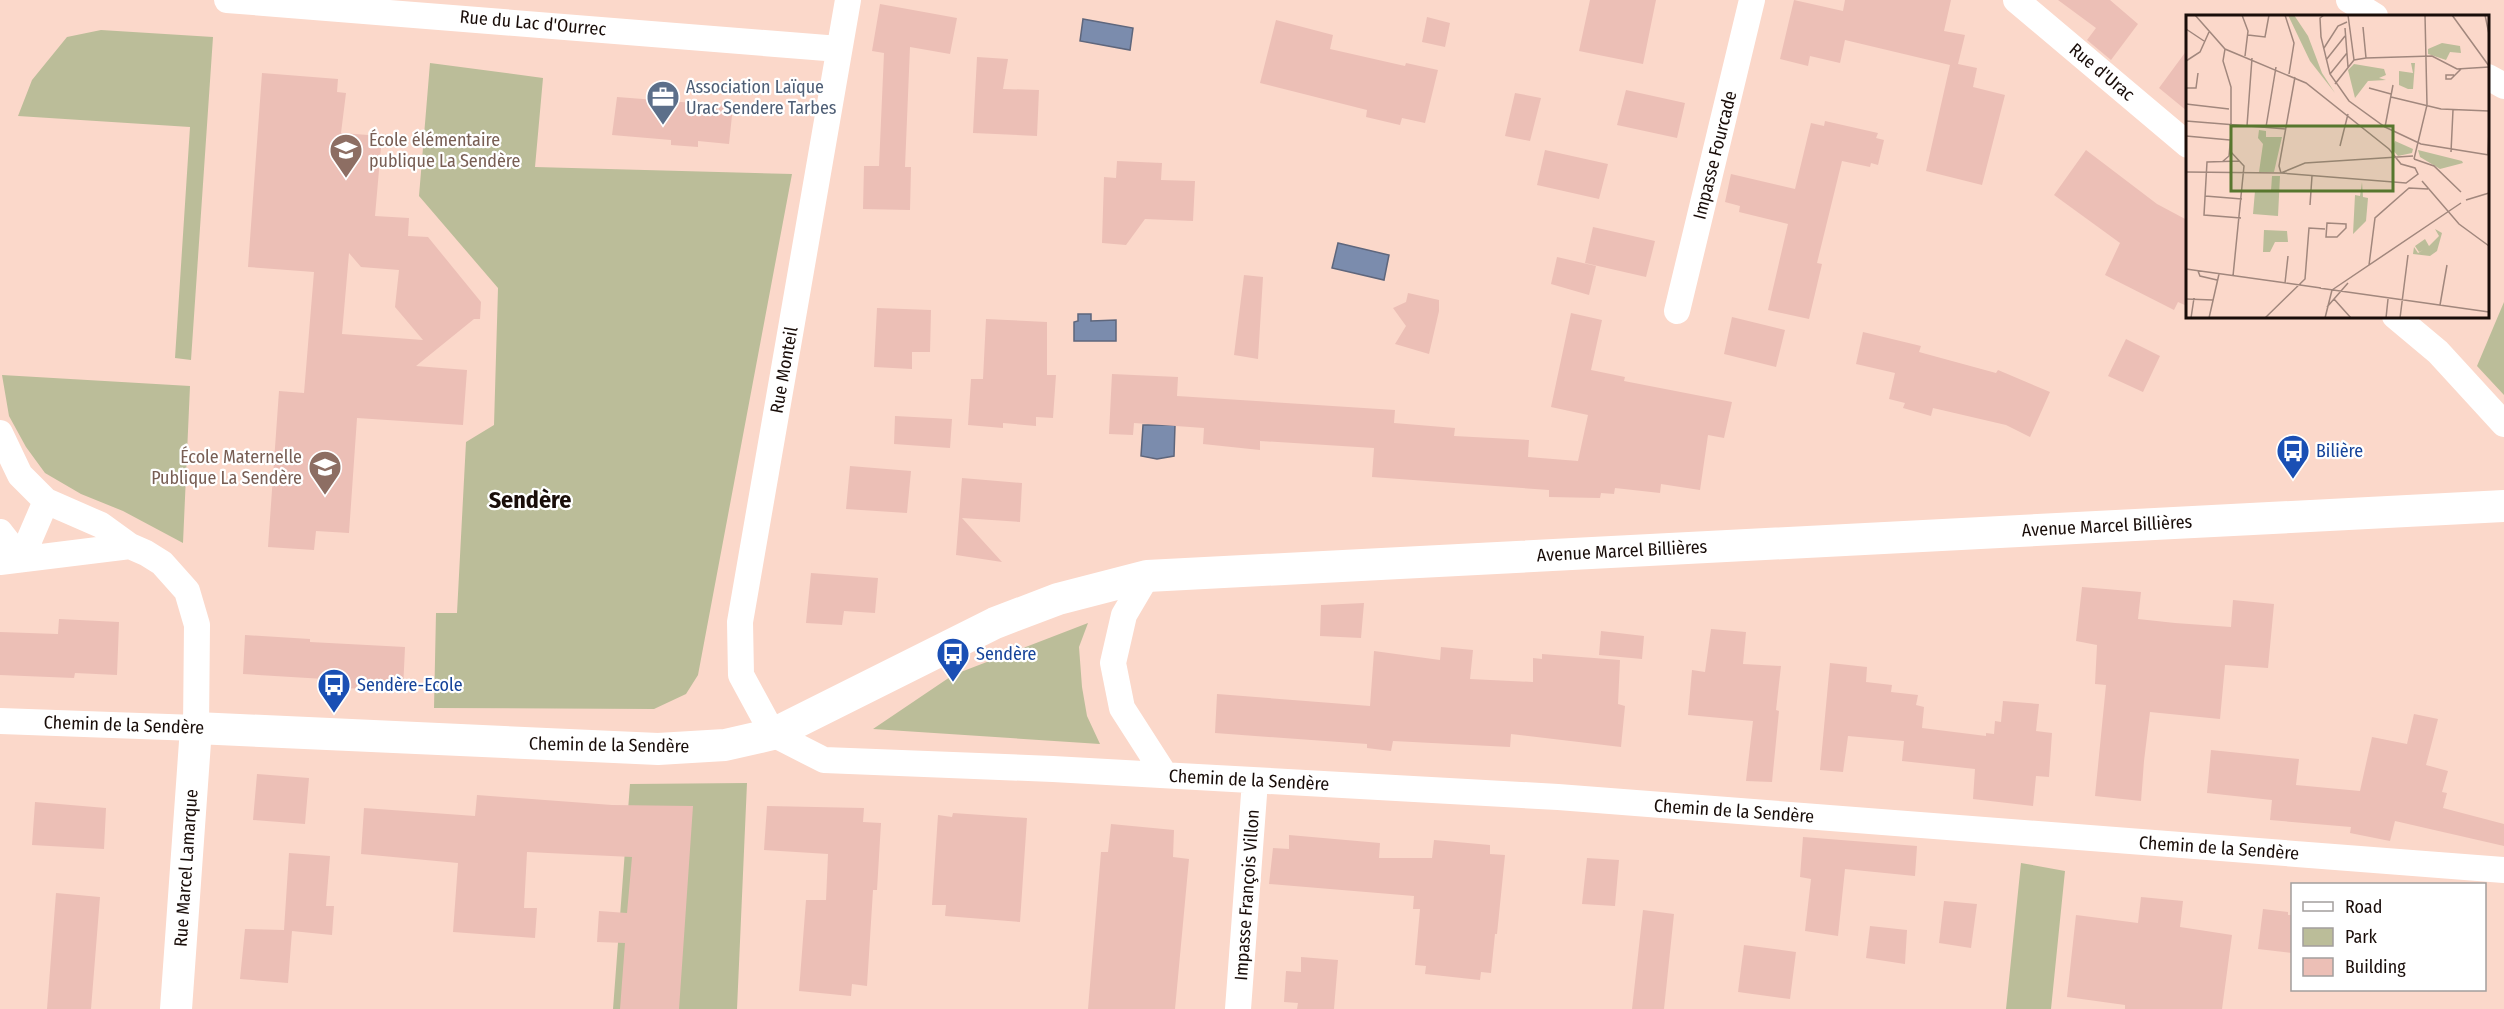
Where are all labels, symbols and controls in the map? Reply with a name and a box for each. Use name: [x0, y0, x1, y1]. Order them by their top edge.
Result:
street label: Rue du Lac d'Ourrec: [459, 6, 607, 40]
inset map: [2186, 15, 2489, 318]
street label: Rue d'Urac: [2065, 38, 2139, 106]
place label: Association Laïque Urac Sendere Tarbes: [686, 76, 837, 119]
office icon: Association Laïque Urac Sendere Tarbes: [645, 79, 681, 126]
street label: Impasse Fourcade: [1688, 88, 1742, 222]
place label: École élémentaire publique La Sendère: [369, 128, 521, 172]
school or university icon: École élémentaire publique La Sendère: [328, 132, 364, 179]
street label: Rue Monteil: [766, 325, 803, 415]
bus stop icon: Bilière: [2275, 433, 2311, 480]
place label: Bilière: [2316, 440, 2363, 462]
place label: École Maternelle Publique La Sendère: [151, 445, 302, 489]
school or university icon: École Maternelle Publique La Sendère: [307, 449, 343, 496]
district label: Sendère: [489, 486, 571, 514]
street label: Avenue Marcel Billières: [2021, 511, 2193, 541]
street label: Avenue Marcel Billières: [1536, 536, 1708, 566]
bus stop icon: Sendère: [935, 636, 971, 683]
place label: Sendère: [976, 643, 1037, 665]
bus stop icon: Sendère-Ecole: [316, 667, 352, 714]
place label: Sendère-Ecole: [357, 674, 463, 696]
street label: Chemin de la Sendère: [43, 711, 205, 739]
street label: Chemin de la Sendère: [529, 733, 690, 757]
street label: Chemin de la Sendère: [1168, 765, 1330, 795]
street label: Rue Marcel Lamarque: [170, 788, 202, 948]
street label: Chemin de la Sendère: [1653, 794, 1815, 828]
street label: Impasse François Villon: [1230, 809, 1264, 981]
street label: Chemin de la Sendère: [2138, 831, 2300, 865]
legend: [2291, 883, 2486, 991]
text: Road: [2345, 896, 2382, 918]
text: Park: [2345, 926, 2378, 948]
text: Building: [2345, 956, 2406, 978]

